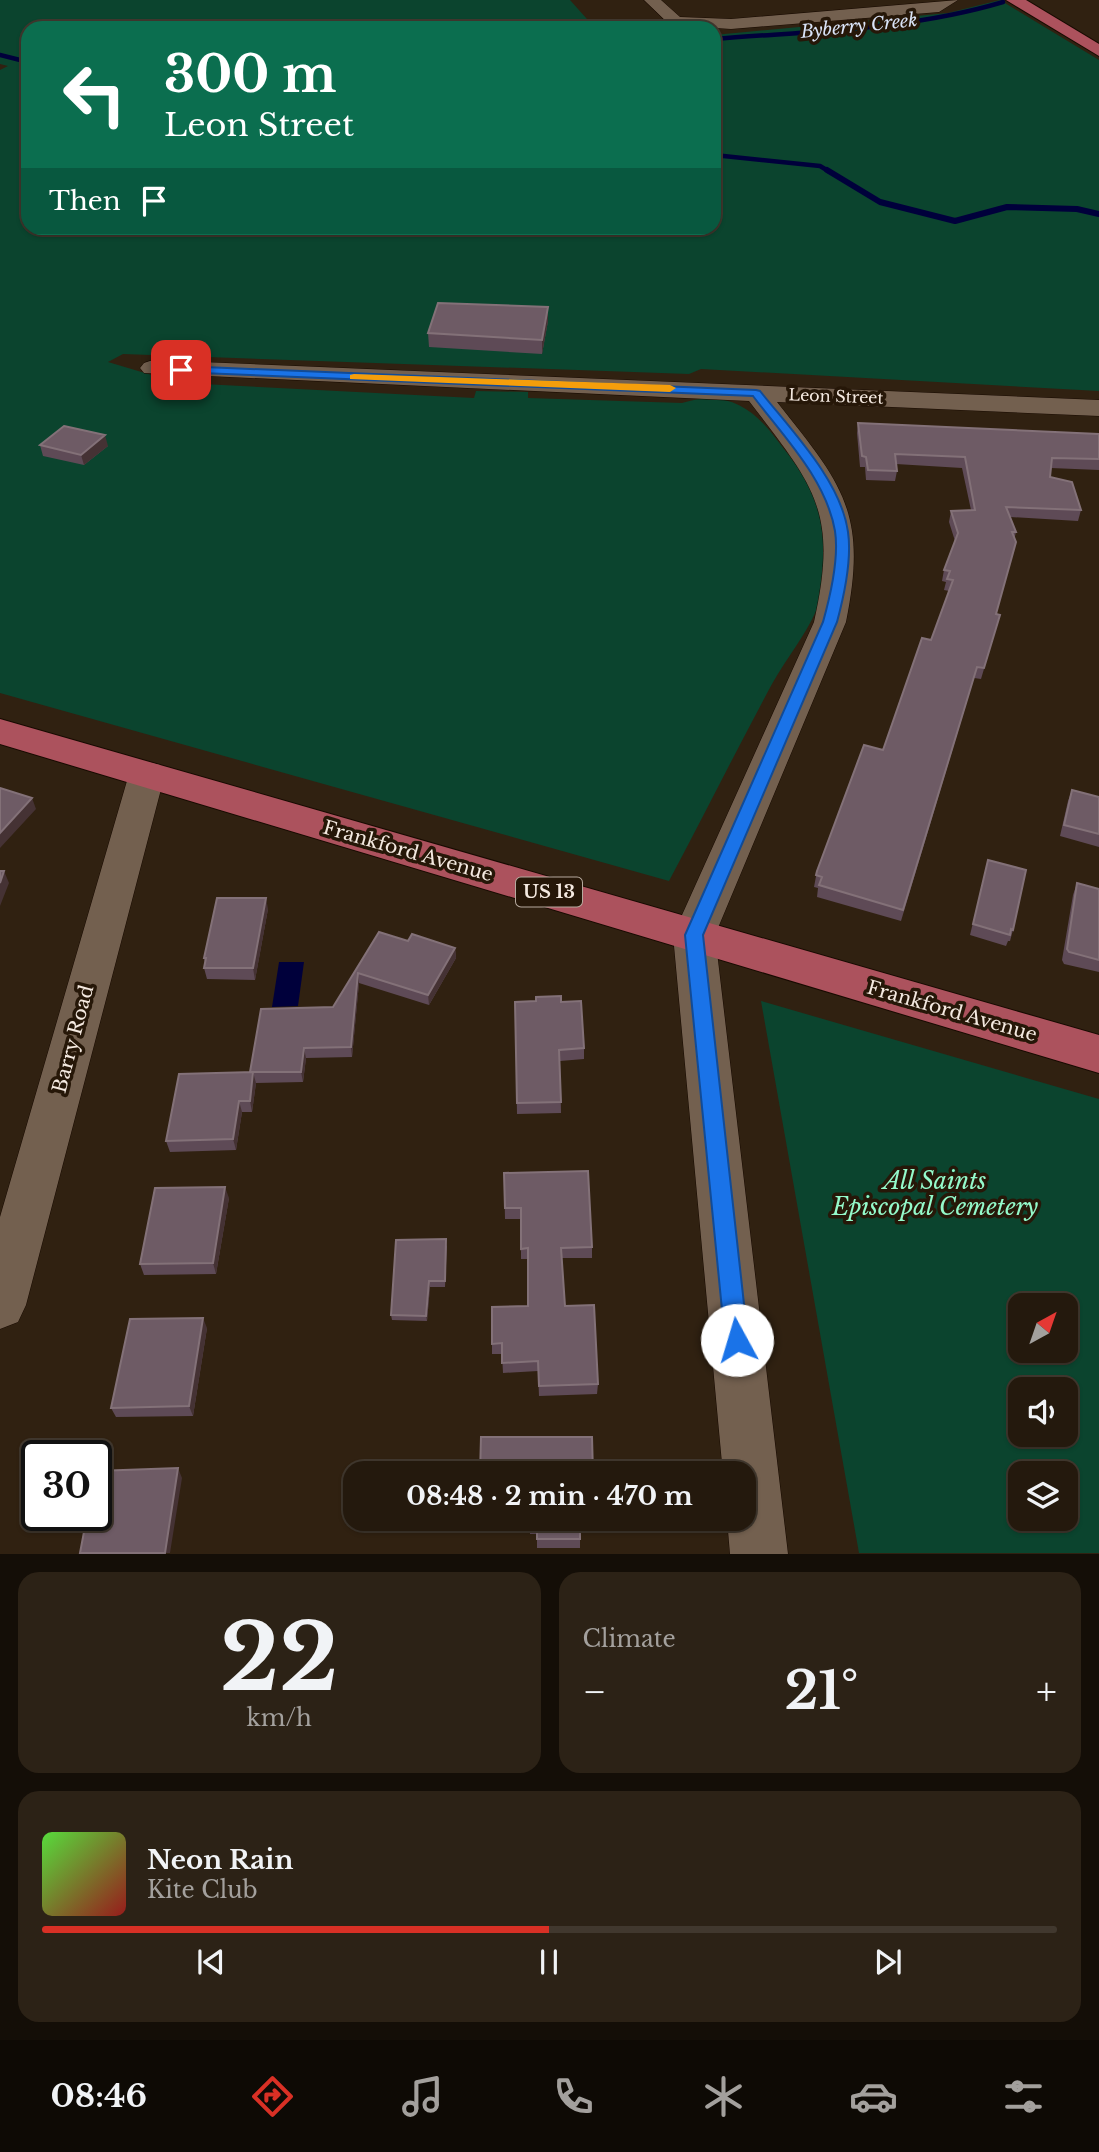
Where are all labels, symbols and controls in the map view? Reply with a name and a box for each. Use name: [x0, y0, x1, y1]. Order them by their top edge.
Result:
water label: Byberry Creek: [799, 9, 918, 43]
text: 300 m: [164, 44, 336, 105]
icon: left: [49, 49, 140, 140]
text: Leon Street: [164, 105, 354, 145]
icon: arrive: [135, 182, 173, 220]
text: Then: [49, 185, 121, 217]
pin: [151, 340, 211, 400]
icon: arrive: [162, 351, 200, 389]
street label: Leon Street: [788, 384, 884, 408]
street label: Frankford Avenue: [320, 816, 496, 886]
road number: US 13: [516, 878, 582, 906]
street label: Frankford Avenue: [864, 976, 1040, 1046]
street label: Barry Road: [48, 982, 98, 1095]
park label: All Saints Episcopal Cemetery: [831, 1167, 1038, 1221]
north arrow: [1008, 1293, 1078, 1363]
map controls: [1008, 1293, 1078, 1531]
position arrow: [700, 1303, 774, 1377]
button: sound: [1008, 1377, 1078, 1447]
speed limit sign: 30: [21, 1440, 112, 1531]
button: layers: [1008, 1461, 1078, 1531]
text: 08:48 · 2 min · 470 m: [406, 1480, 693, 1512]
text: 22: [220, 1602, 338, 1715]
text: Climate: [583, 1625, 676, 1653]
text: 21°: [784, 1659, 858, 1723]
text: −: [583, 1668, 607, 1715]
text: +: [1036, 1668, 1057, 1715]
text: km/h: [247, 1704, 312, 1732]
text: Neon Rain: [147, 1844, 293, 1876]
text: Kite Club: [147, 1876, 258, 1904]
icon: previous: [192, 1943, 230, 1981]
icon: pause: [530, 1943, 568, 1981]
icon: next: [869, 1943, 907, 1981]
icon: directions: [248, 2072, 297, 2121]
icon: music: [398, 2072, 447, 2121]
icon: phone: [549, 2072, 598, 2121]
icon: climate: [699, 2072, 748, 2121]
icon: car: [849, 2072, 898, 2121]
icon: filters: [999, 2072, 1048, 2121]
text: 08:46: [51, 2076, 147, 2116]

